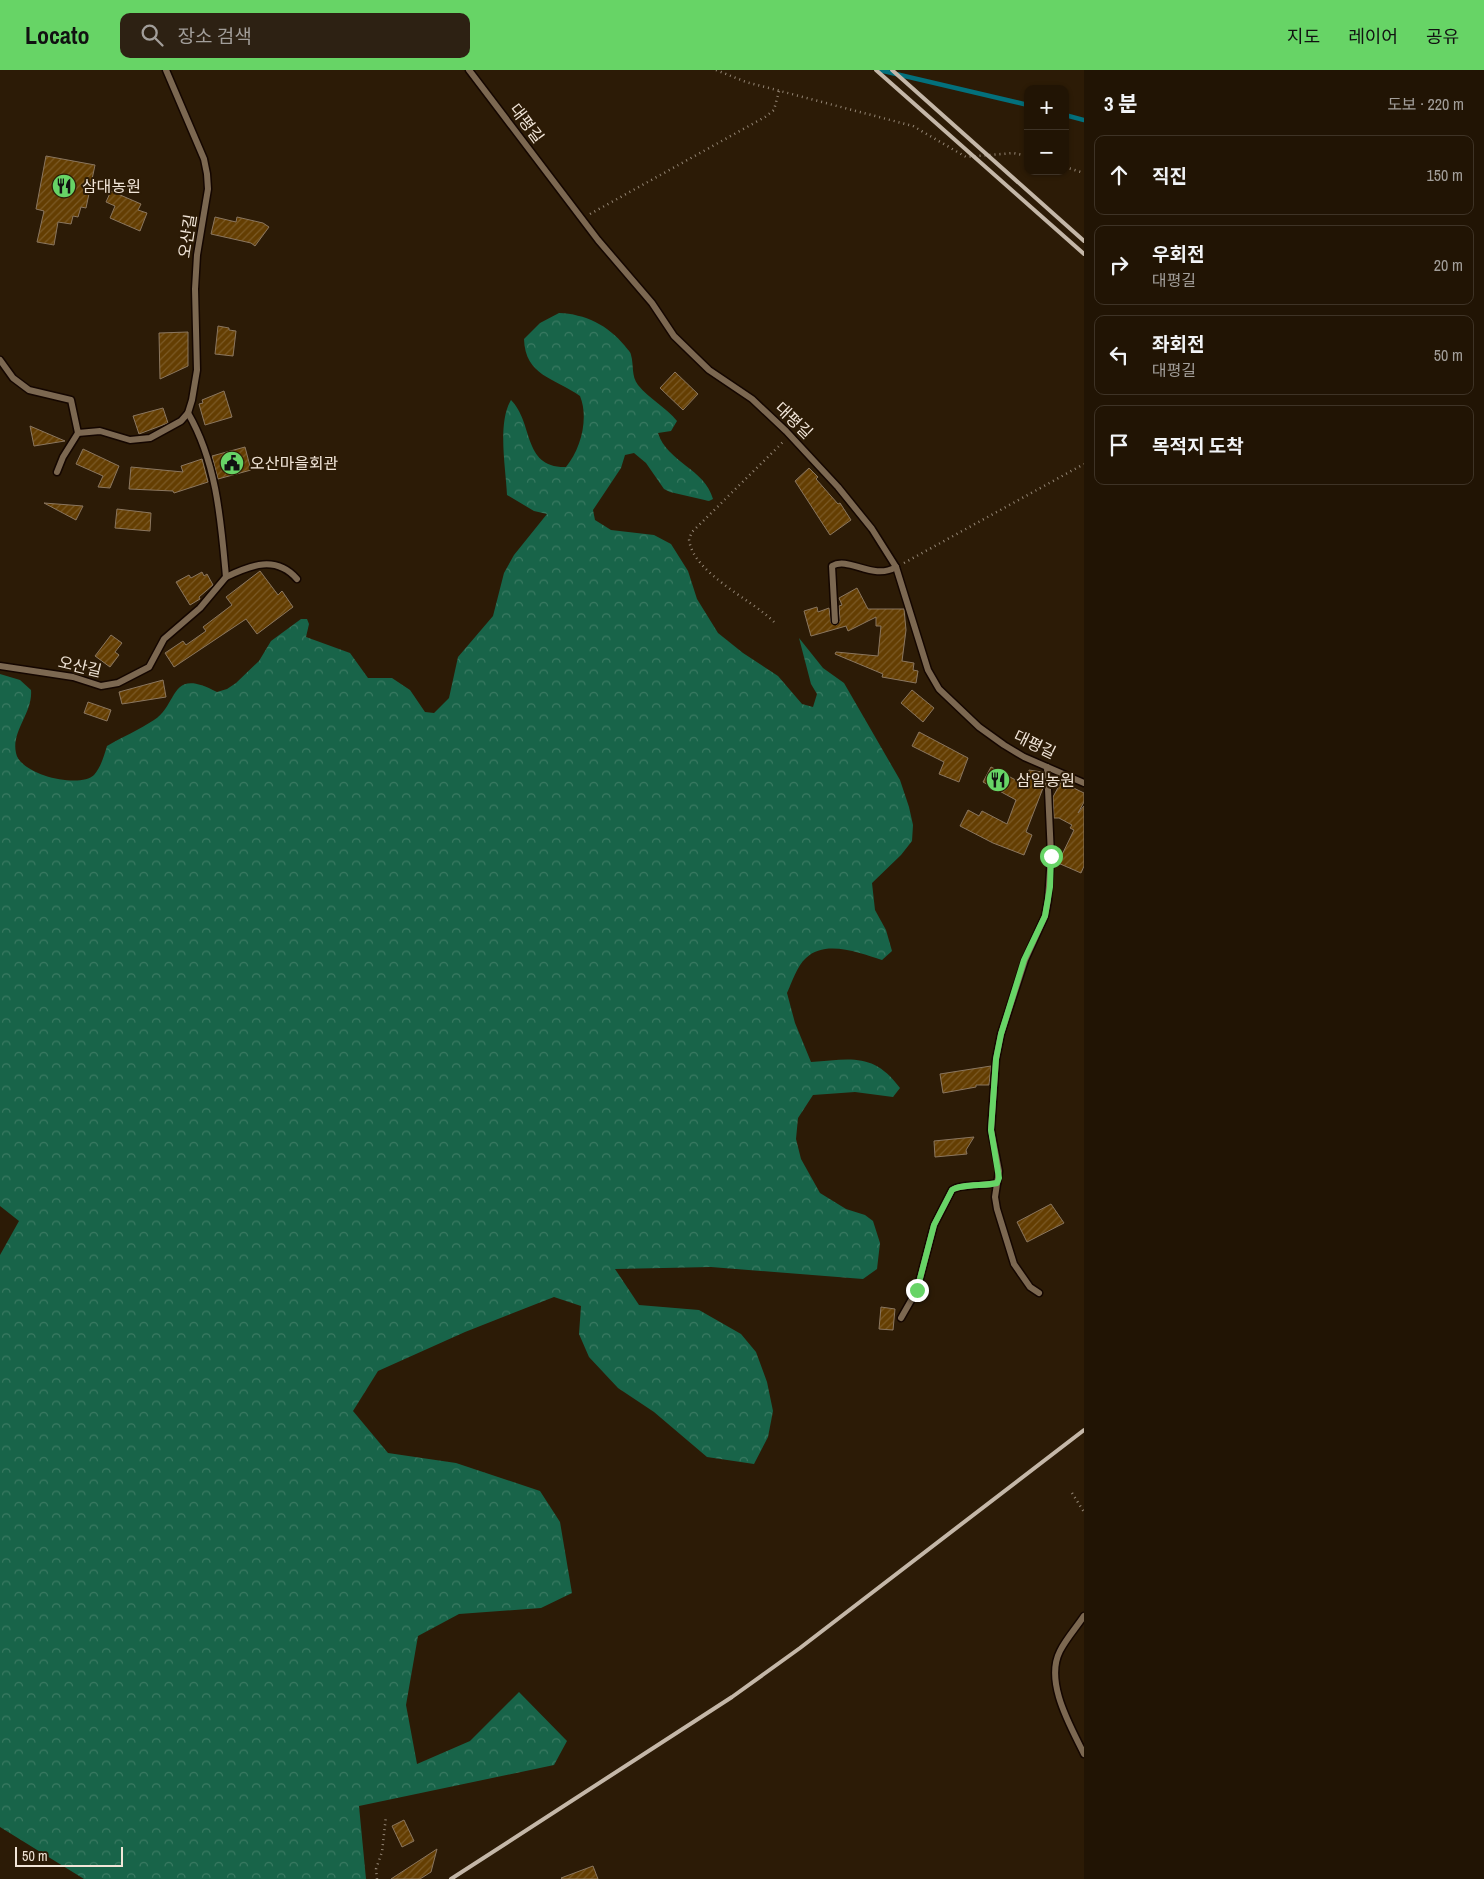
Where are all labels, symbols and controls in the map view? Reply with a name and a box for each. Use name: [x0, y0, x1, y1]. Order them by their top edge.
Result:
search box: [120, 13, 470, 58]
text: Locato: [25, 19, 90, 51]
icon: search: [138, 21, 166, 49]
text: 장소 검색: [178, 23, 252, 49]
text: 지도: [1287, 24, 1320, 49]
text: 레이어: [1348, 24, 1398, 49]
text: 공유: [1426, 24, 1459, 49]
map controls: [1024, 85, 1069, 175]
button: +: [1024, 85, 1069, 130]
text: 3 분: [1104, 89, 1138, 118]
text: 도보 · 220 m: [1387, 93, 1464, 115]
street label: 대평길: [505, 99, 549, 147]
button: −: [1024, 130, 1069, 175]
icon: ahead: [1105, 161, 1133, 189]
text: 직진: [1152, 163, 1187, 189]
text: 150 m: [1427, 164, 1463, 186]
restaurant icon: 삼대농원: [51, 173, 77, 199]
place label: 삼대농원: [82, 175, 141, 197]
street label: 오산길: [173, 212, 201, 260]
text: 우회전: [1152, 241, 1204, 267]
icon: right: [1105, 251, 1133, 279]
text: 20 m: [1434, 254, 1463, 276]
text: 대평길: [1152, 269, 1196, 291]
text: 좌회전: [1152, 331, 1204, 357]
icon: left: [1105, 341, 1133, 369]
text: 50 m: [1434, 344, 1463, 366]
text: 대평길: [1152, 359, 1196, 381]
street label: 대평길: [770, 397, 818, 443]
icon: arrive: [1105, 431, 1133, 459]
text: 목적지 도착: [1152, 433, 1244, 459]
public building icon: 오산마을회관: [219, 450, 245, 476]
place label: 오산마을회관: [250, 452, 339, 474]
street label: 오산길: [56, 650, 104, 682]
street label: 대평길: [1010, 724, 1060, 764]
restaurant icon: 삼일농원: [985, 767, 1011, 793]
place label: 삼일농원: [1016, 769, 1075, 791]
route start: [1040, 845, 1063, 868]
route end: [906, 1279, 929, 1302]
scale bar: [15, 1844, 122, 1867]
text: 50 m: [22, 1847, 48, 1865]

